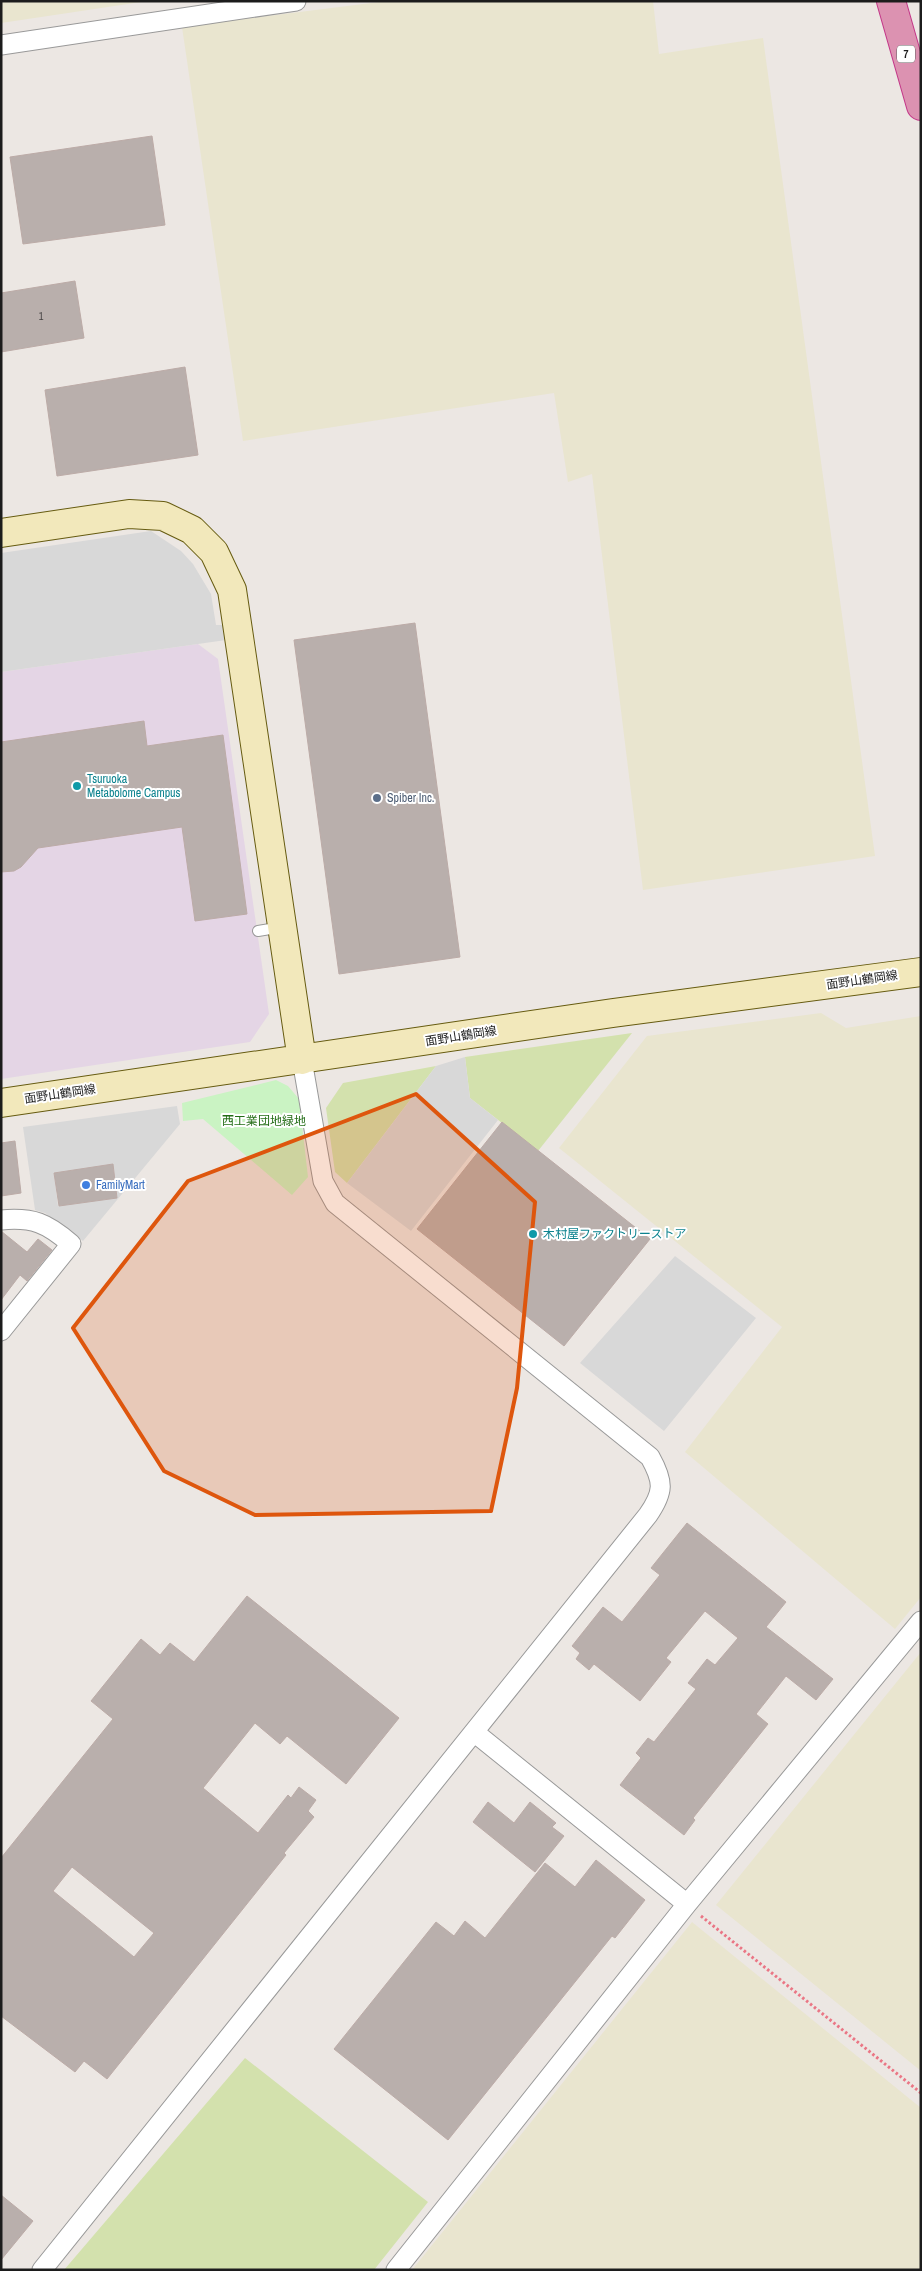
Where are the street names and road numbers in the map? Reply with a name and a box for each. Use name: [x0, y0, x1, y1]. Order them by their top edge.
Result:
road number: 7: [897, 46, 915, 62]
street label: 面野山鶴岡線: [825, 967, 899, 993]
street label: 面野山鶴岡線: [424, 1022, 498, 1050]
street label: 面野山鶴岡線: [23, 1081, 97, 1107]

